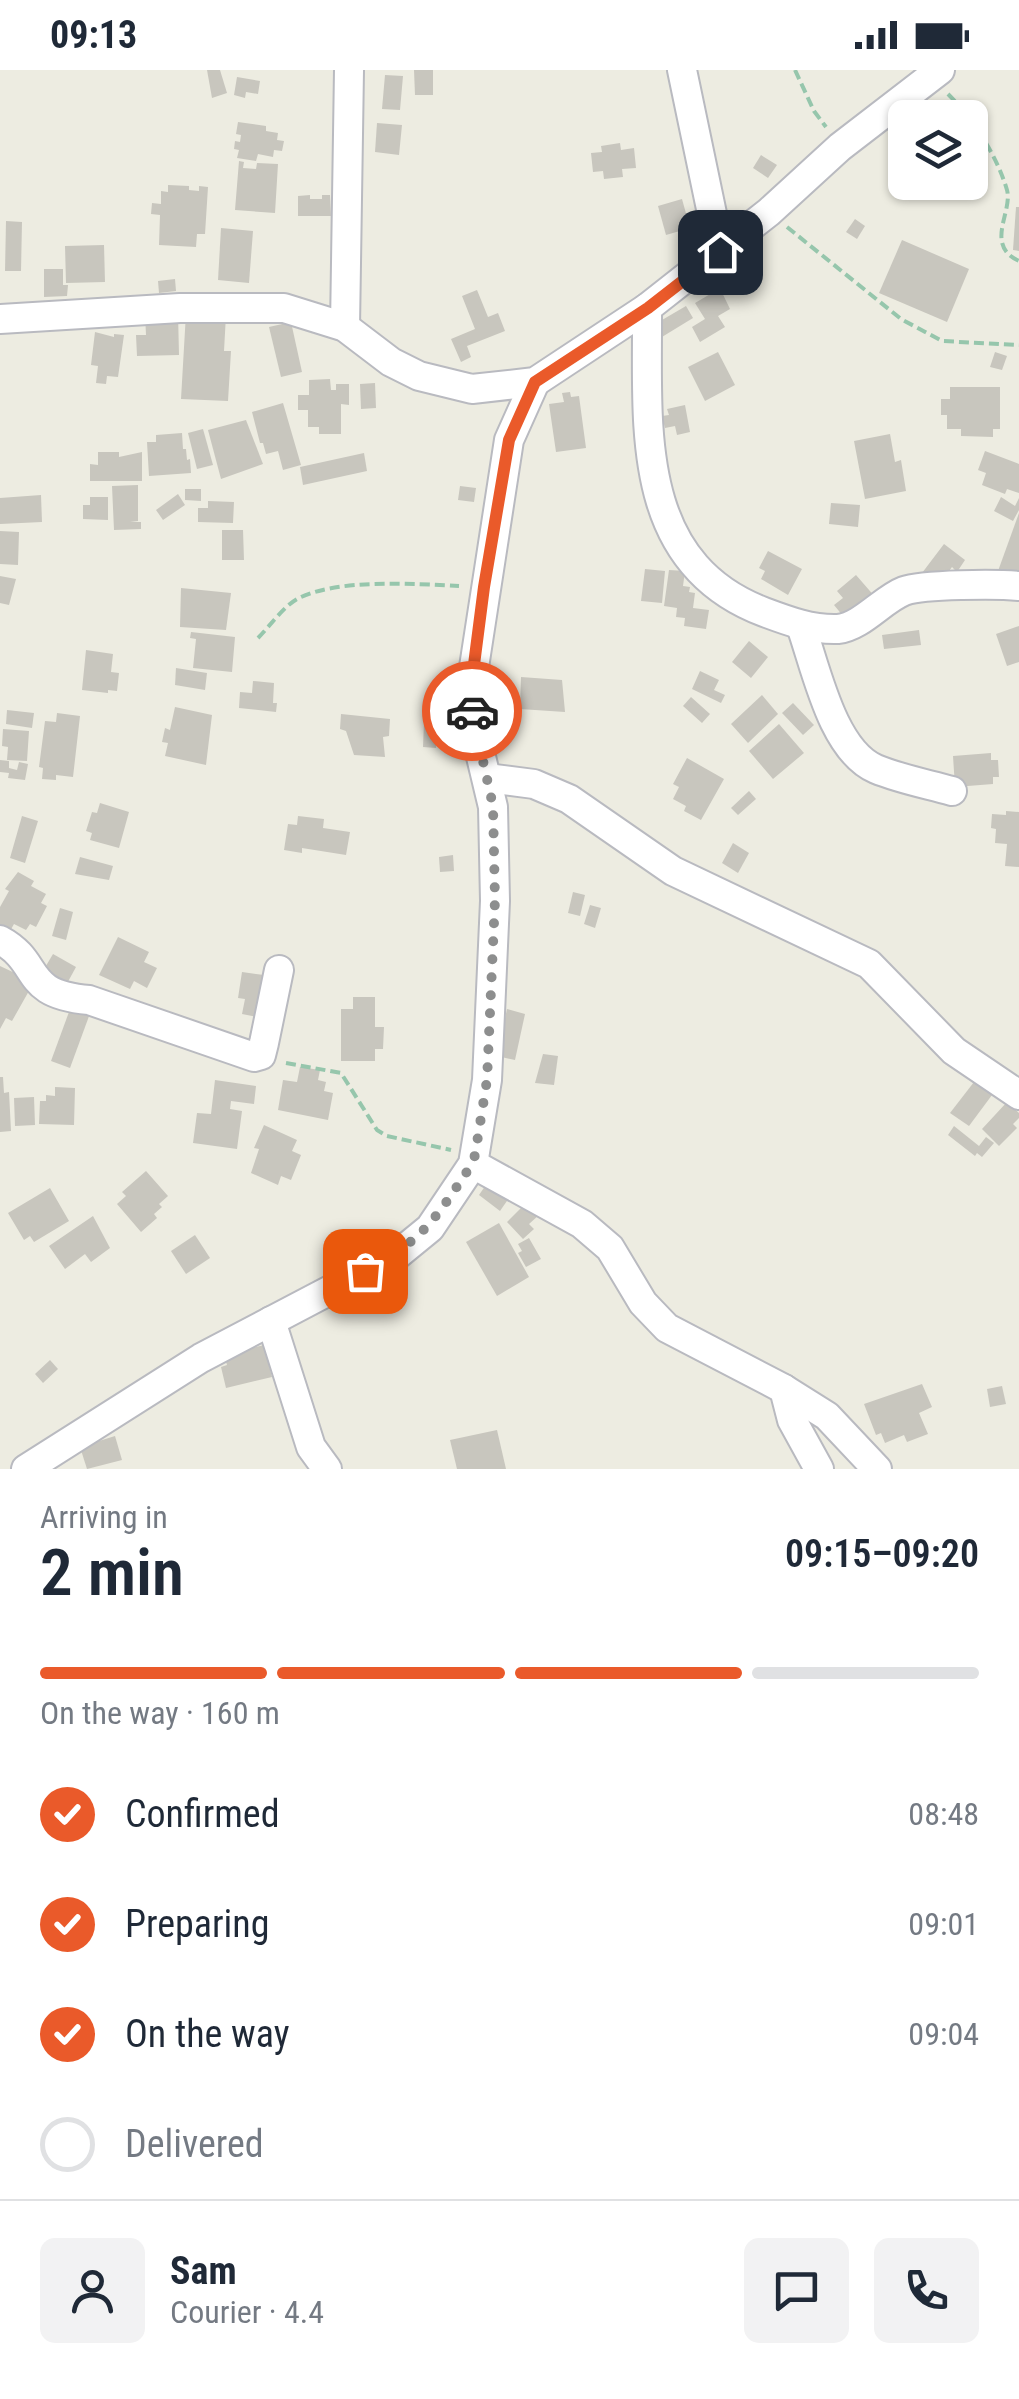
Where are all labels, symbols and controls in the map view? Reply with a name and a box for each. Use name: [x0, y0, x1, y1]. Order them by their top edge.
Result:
text: 09:13: [50, 13, 137, 57]
map controls: [888, 100, 988, 200]
button: layers: [888, 100, 988, 200]
pin: [678, 210, 763, 295]
icon: home: [693, 225, 748, 280]
courier: [422, 661, 522, 761]
icon: car: [445, 684, 500, 739]
pin: [323, 1229, 408, 1314]
icon: bag: [338, 1244, 393, 1299]
text: Arriving in: [40, 1498, 168, 1536]
text: 09:15–09:20: [785, 1532, 979, 1576]
text: 2 min: [40, 1535, 184, 1611]
text: On the way · 160 m: [40, 1694, 280, 1732]
icon: check: [40, 1787, 95, 1842]
text: Confirmed: [125, 1792, 280, 1836]
text: 08:48: [908, 1795, 979, 1833]
icon: check: [40, 1897, 95, 1952]
text: Preparing: [125, 1902, 270, 1946]
text: 09:01: [908, 1905, 979, 1943]
icon: check: [40, 2007, 95, 2062]
text: On the way: [125, 2012, 290, 2056]
text: 09:04: [908, 2015, 979, 2053]
text: Delivered: [125, 2122, 264, 2166]
button: person: [40, 2238, 145, 2343]
button: chat: [744, 2238, 849, 2343]
button: phone: [874, 2238, 979, 2343]
text: Sam: [170, 2249, 237, 2293]
text: Courier · 4.4: [170, 2293, 324, 2331]

